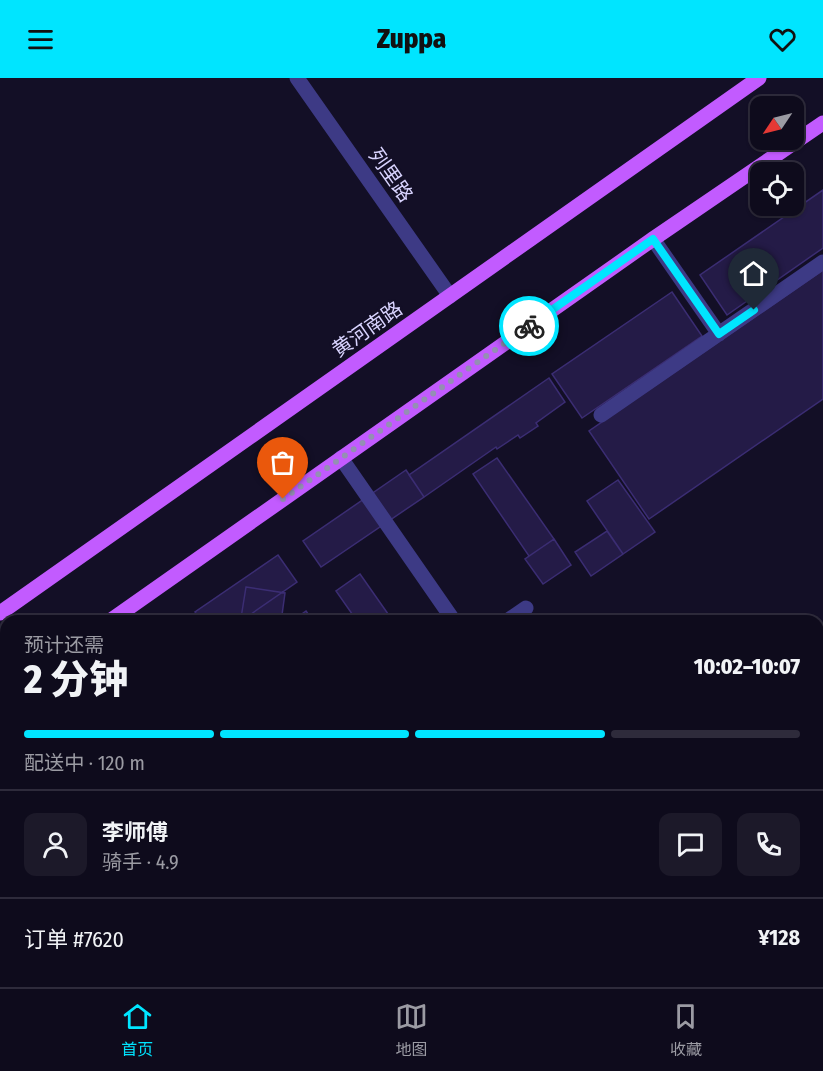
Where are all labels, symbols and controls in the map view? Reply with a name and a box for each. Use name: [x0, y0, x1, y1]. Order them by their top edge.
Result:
icon: menu: [24, 23, 57, 56]
text: Zuppa: [377, 23, 446, 55]
icon: heart: [766, 23, 799, 56]
north arrow: [750, 96, 804, 150]
map controls: [750, 96, 804, 216]
street label: 列里路: [364, 144, 418, 206]
button: locate: [750, 162, 804, 216]
pin: [728, 248, 779, 310]
icon: home: [737, 257, 770, 290]
street label: 黄河南路: [327, 296, 407, 362]
courier: [499, 296, 559, 356]
icon: bike: [513, 310, 546, 343]
pin: [257, 437, 308, 499]
icon: bag: [266, 446, 299, 479]
text: 预计还需: [24, 633, 104, 657]
text: 10:02–10:07: [694, 653, 800, 680]
text: 2 分钟: [24, 657, 128, 703]
text: 配送中 · 120 m: [24, 751, 145, 775]
button: person: [24, 813, 87, 876]
button: chat: [659, 813, 722, 876]
button: phone: [737, 813, 800, 876]
text: 李师傅: [102, 819, 168, 846]
text: 骑手 · 4.9: [102, 850, 179, 874]
text: ¥128: [758, 924, 800, 951]
text: 订单 #7620: [24, 926, 124, 953]
tab: 首页: [121, 1000, 154, 1060]
tab: 地图: [395, 1000, 428, 1060]
tab: 收藏: [669, 1000, 702, 1060]

